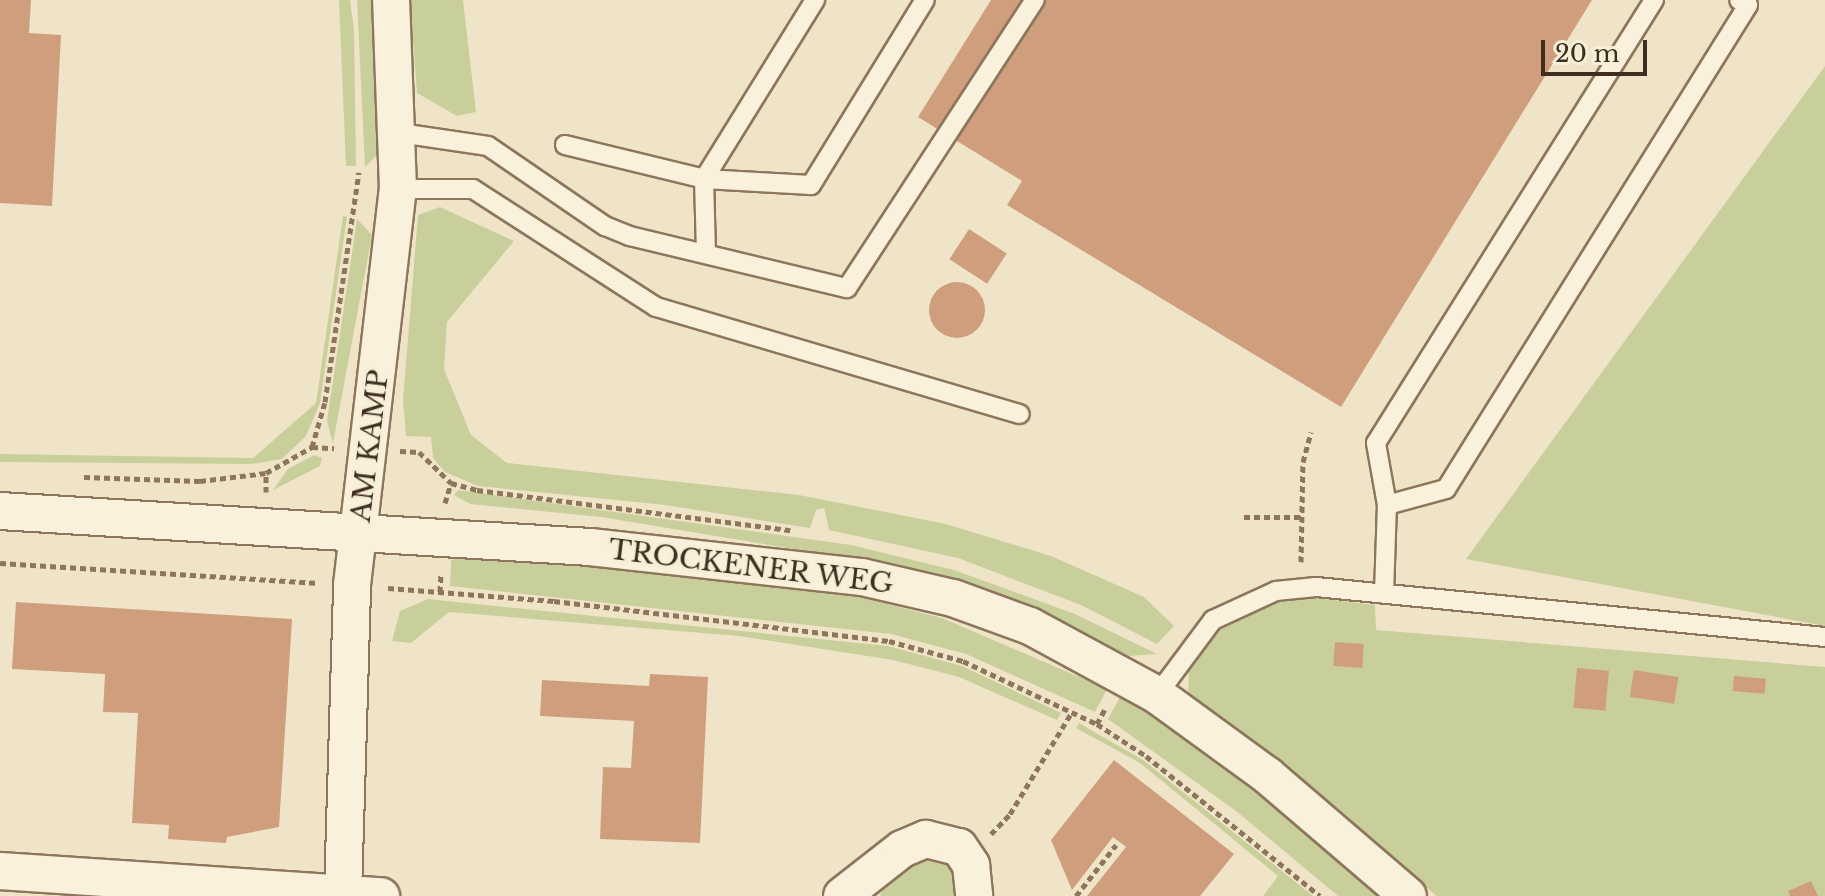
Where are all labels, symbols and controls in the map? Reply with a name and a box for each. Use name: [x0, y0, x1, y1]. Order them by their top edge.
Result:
scale bar: [1545, 24, 1651, 74]
text: 20 m: [1555, 39, 1620, 68]
street label: AM KAMP: [344, 368, 396, 524]
street label: TROCKENER WEG: [606, 533, 896, 601]

